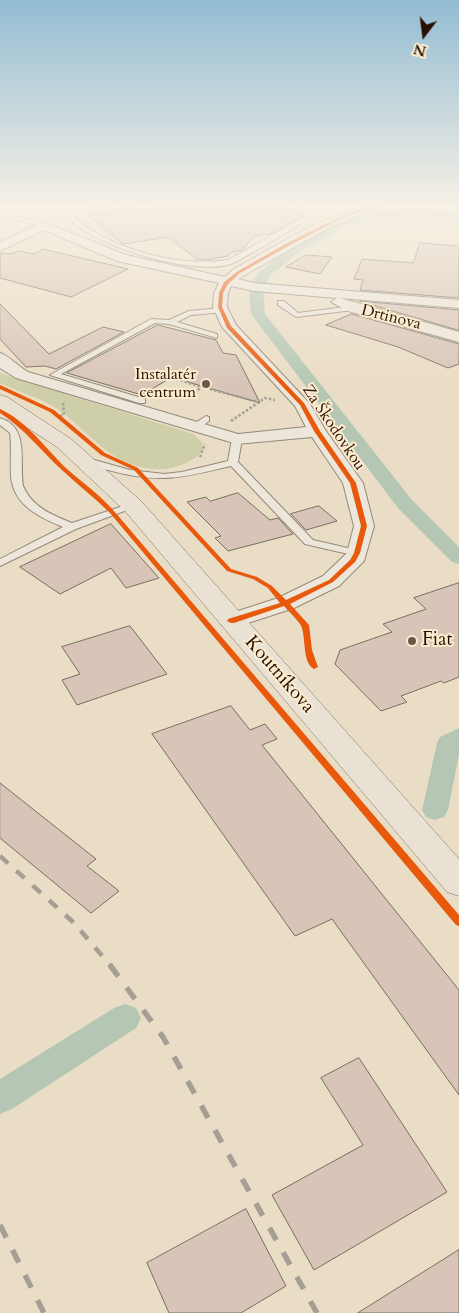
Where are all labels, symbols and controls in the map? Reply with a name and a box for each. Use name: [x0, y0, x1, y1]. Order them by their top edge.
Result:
north arrow: [399, 10, 449, 60]
text: N: [412, 39, 428, 61]
street label: Drtinova: [359, 301, 423, 335]
place label: Instalatér centrum: [135, 365, 196, 403]
marker: Instalatér centrum: [200, 378, 212, 390]
street label: Za Škodovkou: [297, 382, 369, 474]
place label: Fiat: [422, 630, 452, 652]
street label: Koutníkova: [239, 632, 319, 718]
marker: Fiat: [406, 635, 418, 647]

